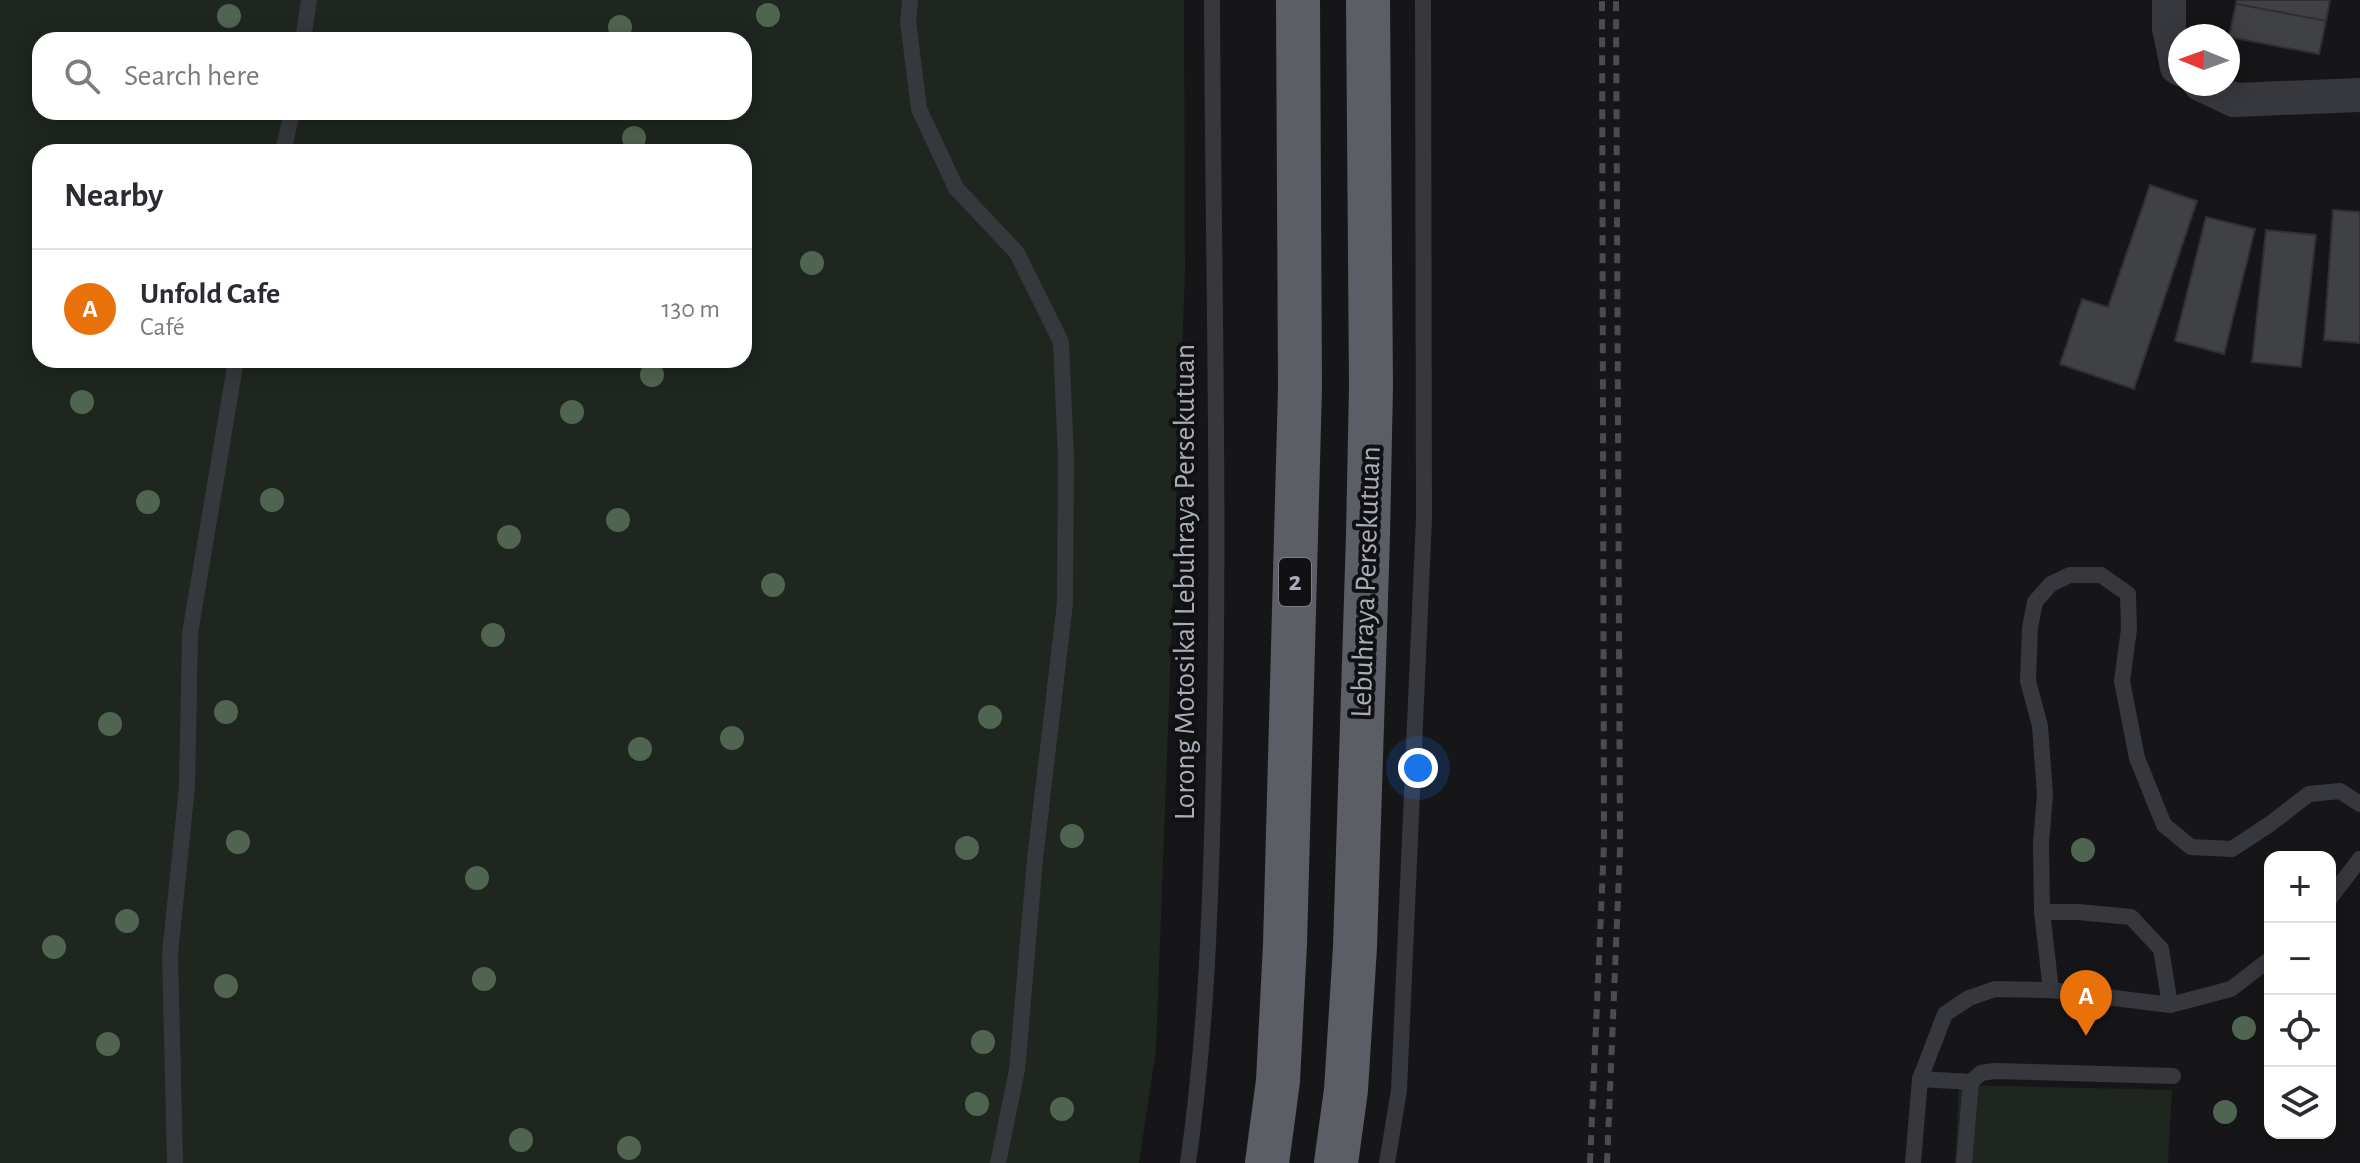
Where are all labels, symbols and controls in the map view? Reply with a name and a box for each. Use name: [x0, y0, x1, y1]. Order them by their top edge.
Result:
north arrow: [2168, 24, 2240, 96]
search box: [32, 32, 752, 120]
icon: search: [60, 54, 104, 98]
text: Search here: [124, 61, 260, 91]
text: Nearby: [64, 179, 163, 213]
text: Unfold Cafe: [140, 279, 280, 309]
text: A: [82, 296, 98, 322]
text: 130 m: [662, 296, 720, 322]
text: Café: [140, 314, 185, 340]
street label: Lorong Motosikal Lebuhraya Persekutuan: [1170, 344, 1200, 820]
street label: Lebuhraya Persekutuan: [1346, 446, 1386, 718]
road number: 2: [1279, 558, 1311, 606]
your location: [1398, 748, 1438, 788]
map controls: [2264, 851, 2336, 1139]
button: +: [2264, 851, 2336, 923]
button: −: [2264, 923, 2336, 995]
pin: A: [2060, 970, 2112, 1036]
button: locate: [2264, 995, 2336, 1067]
button: layers: [2264, 1067, 2336, 1139]

